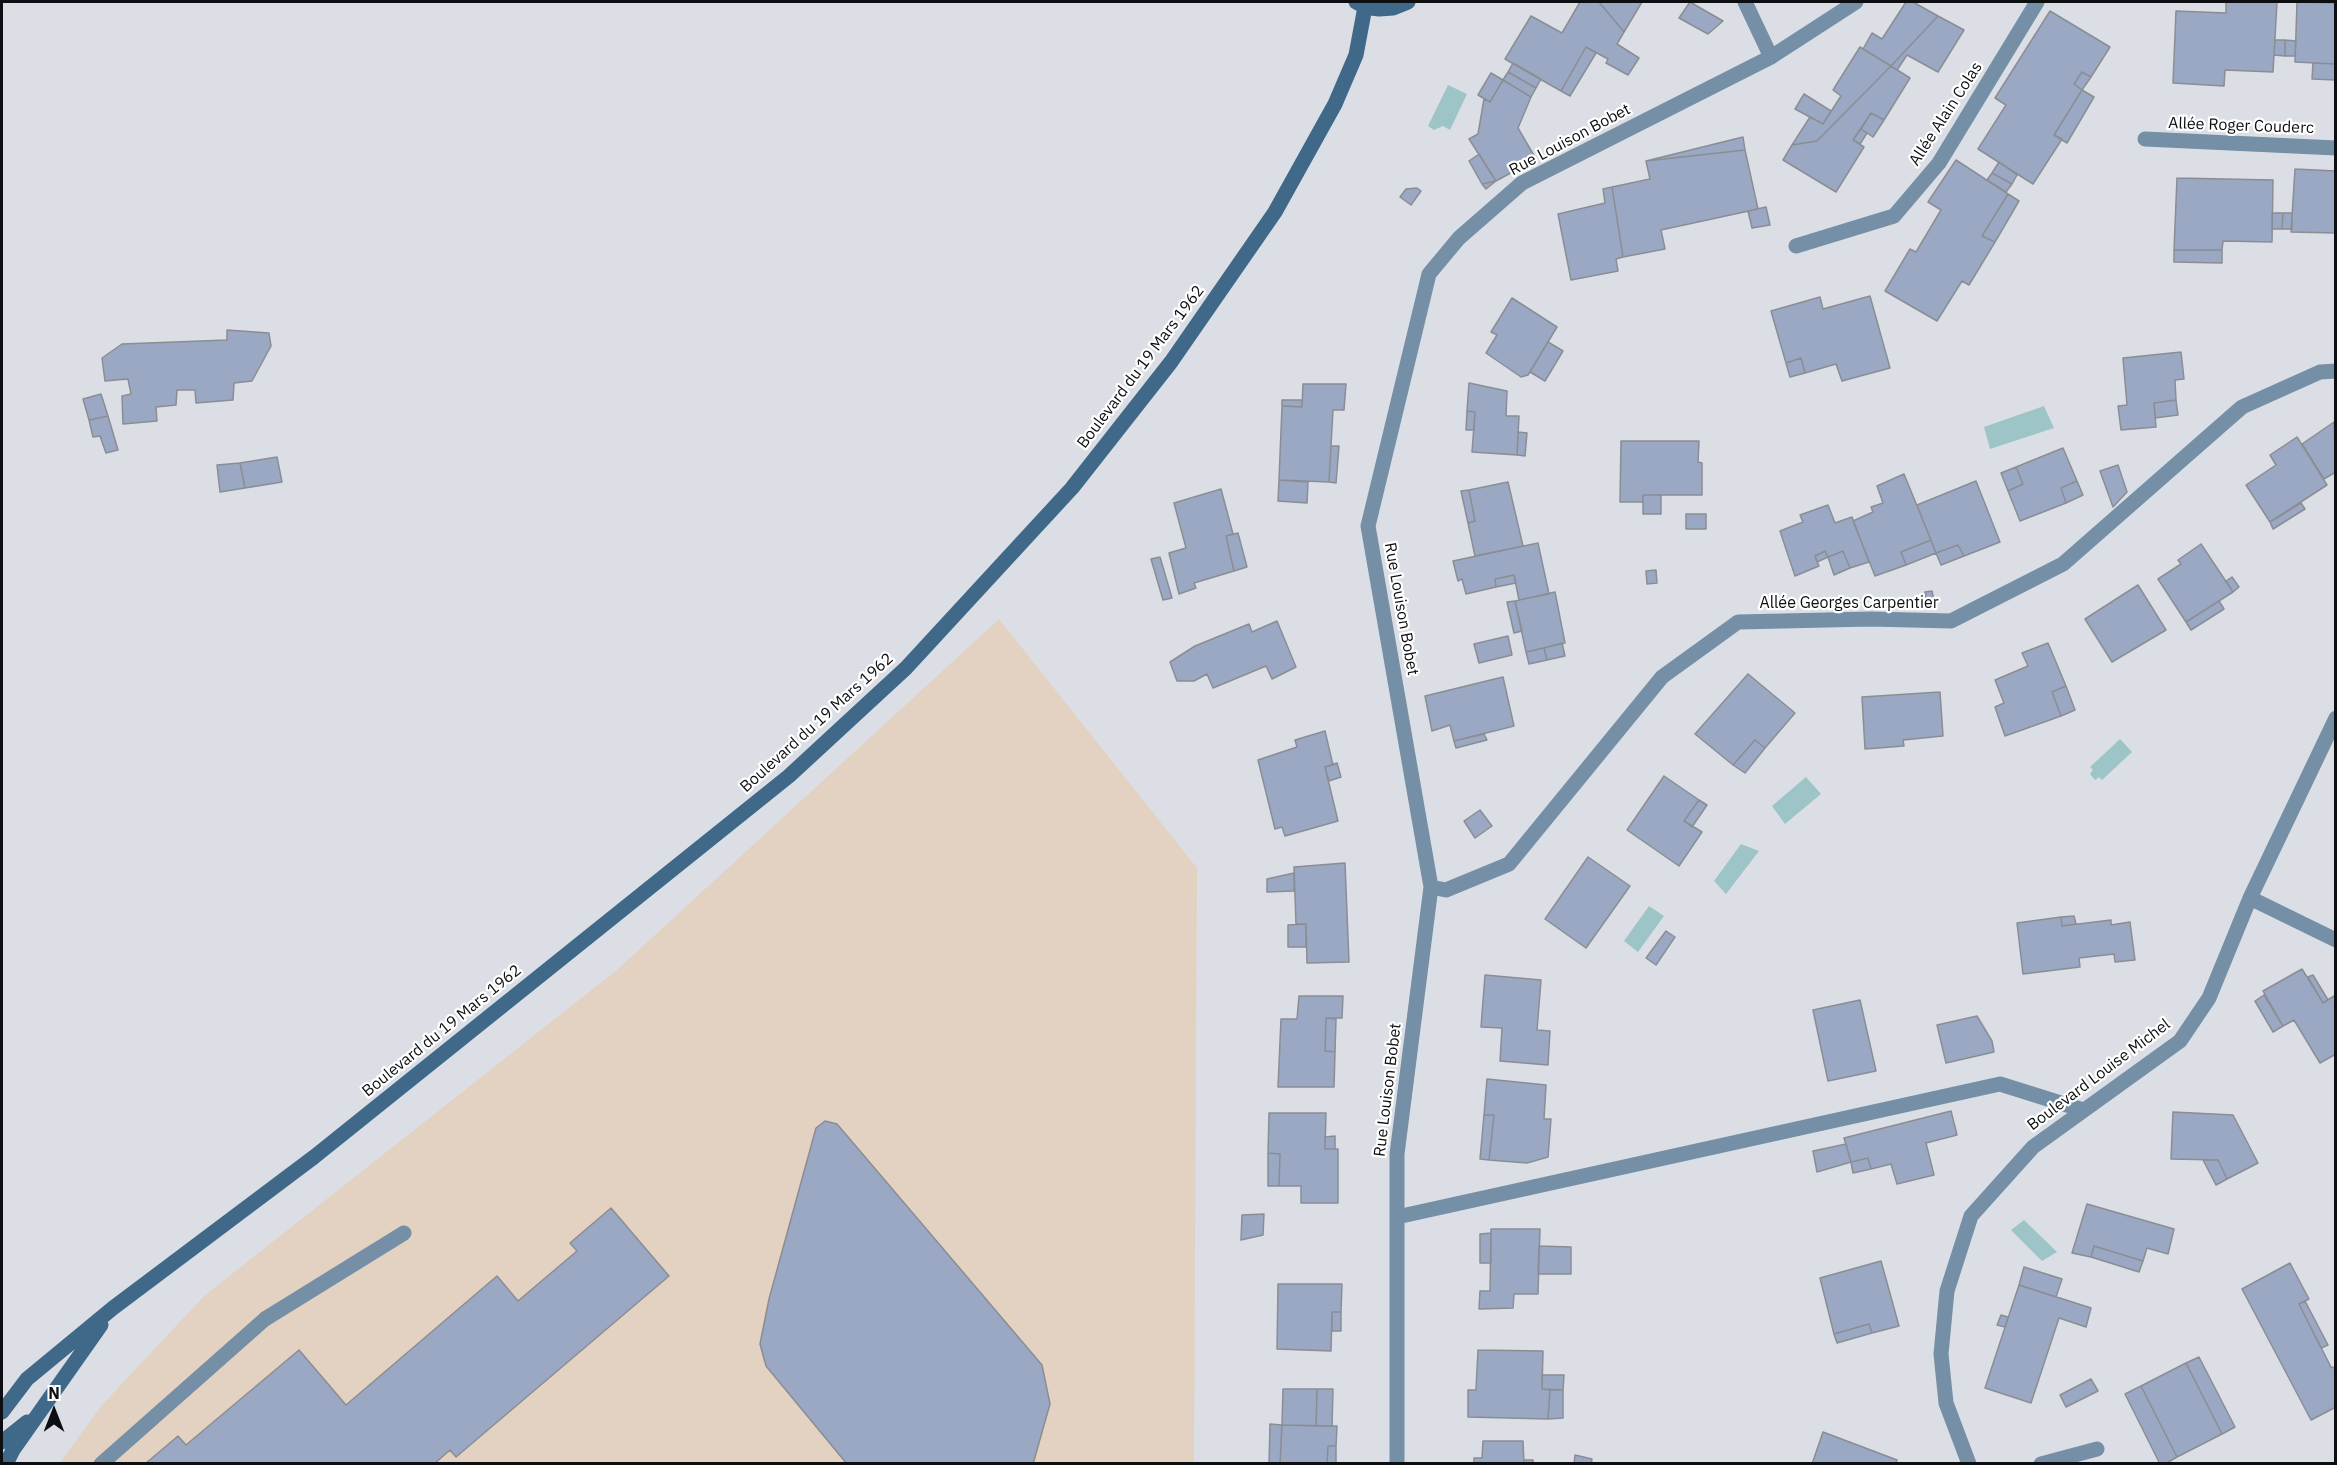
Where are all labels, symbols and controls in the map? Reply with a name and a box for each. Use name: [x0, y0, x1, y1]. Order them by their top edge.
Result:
street label: Allée Alain Colas: [1905, 59, 1987, 169]
street label: Rue Louison Bobet: [1506, 100, 1634, 180]
street label: Allée Roger Couderc: [2168, 114, 2314, 138]
street label: Boulevard du 19 Mars 1962: [1073, 282, 1209, 452]
street label: Rue Louison Bobet: [1380, 541, 1422, 677]
street label: Allée Georges Carpentier: [1759, 593, 1939, 613]
street label: Boulevard du 19 Mars 1962: [737, 649, 897, 797]
street label: Boulevard du 19 Mars 1962: [359, 961, 525, 1101]
street label: Boulevard Louise Michel: [2024, 1015, 2174, 1135]
street label: Rue Louison Bobet: [1370, 1022, 1406, 1158]
north arrow: [24, 1381, 84, 1441]
text: N: [48, 1383, 60, 1403]

